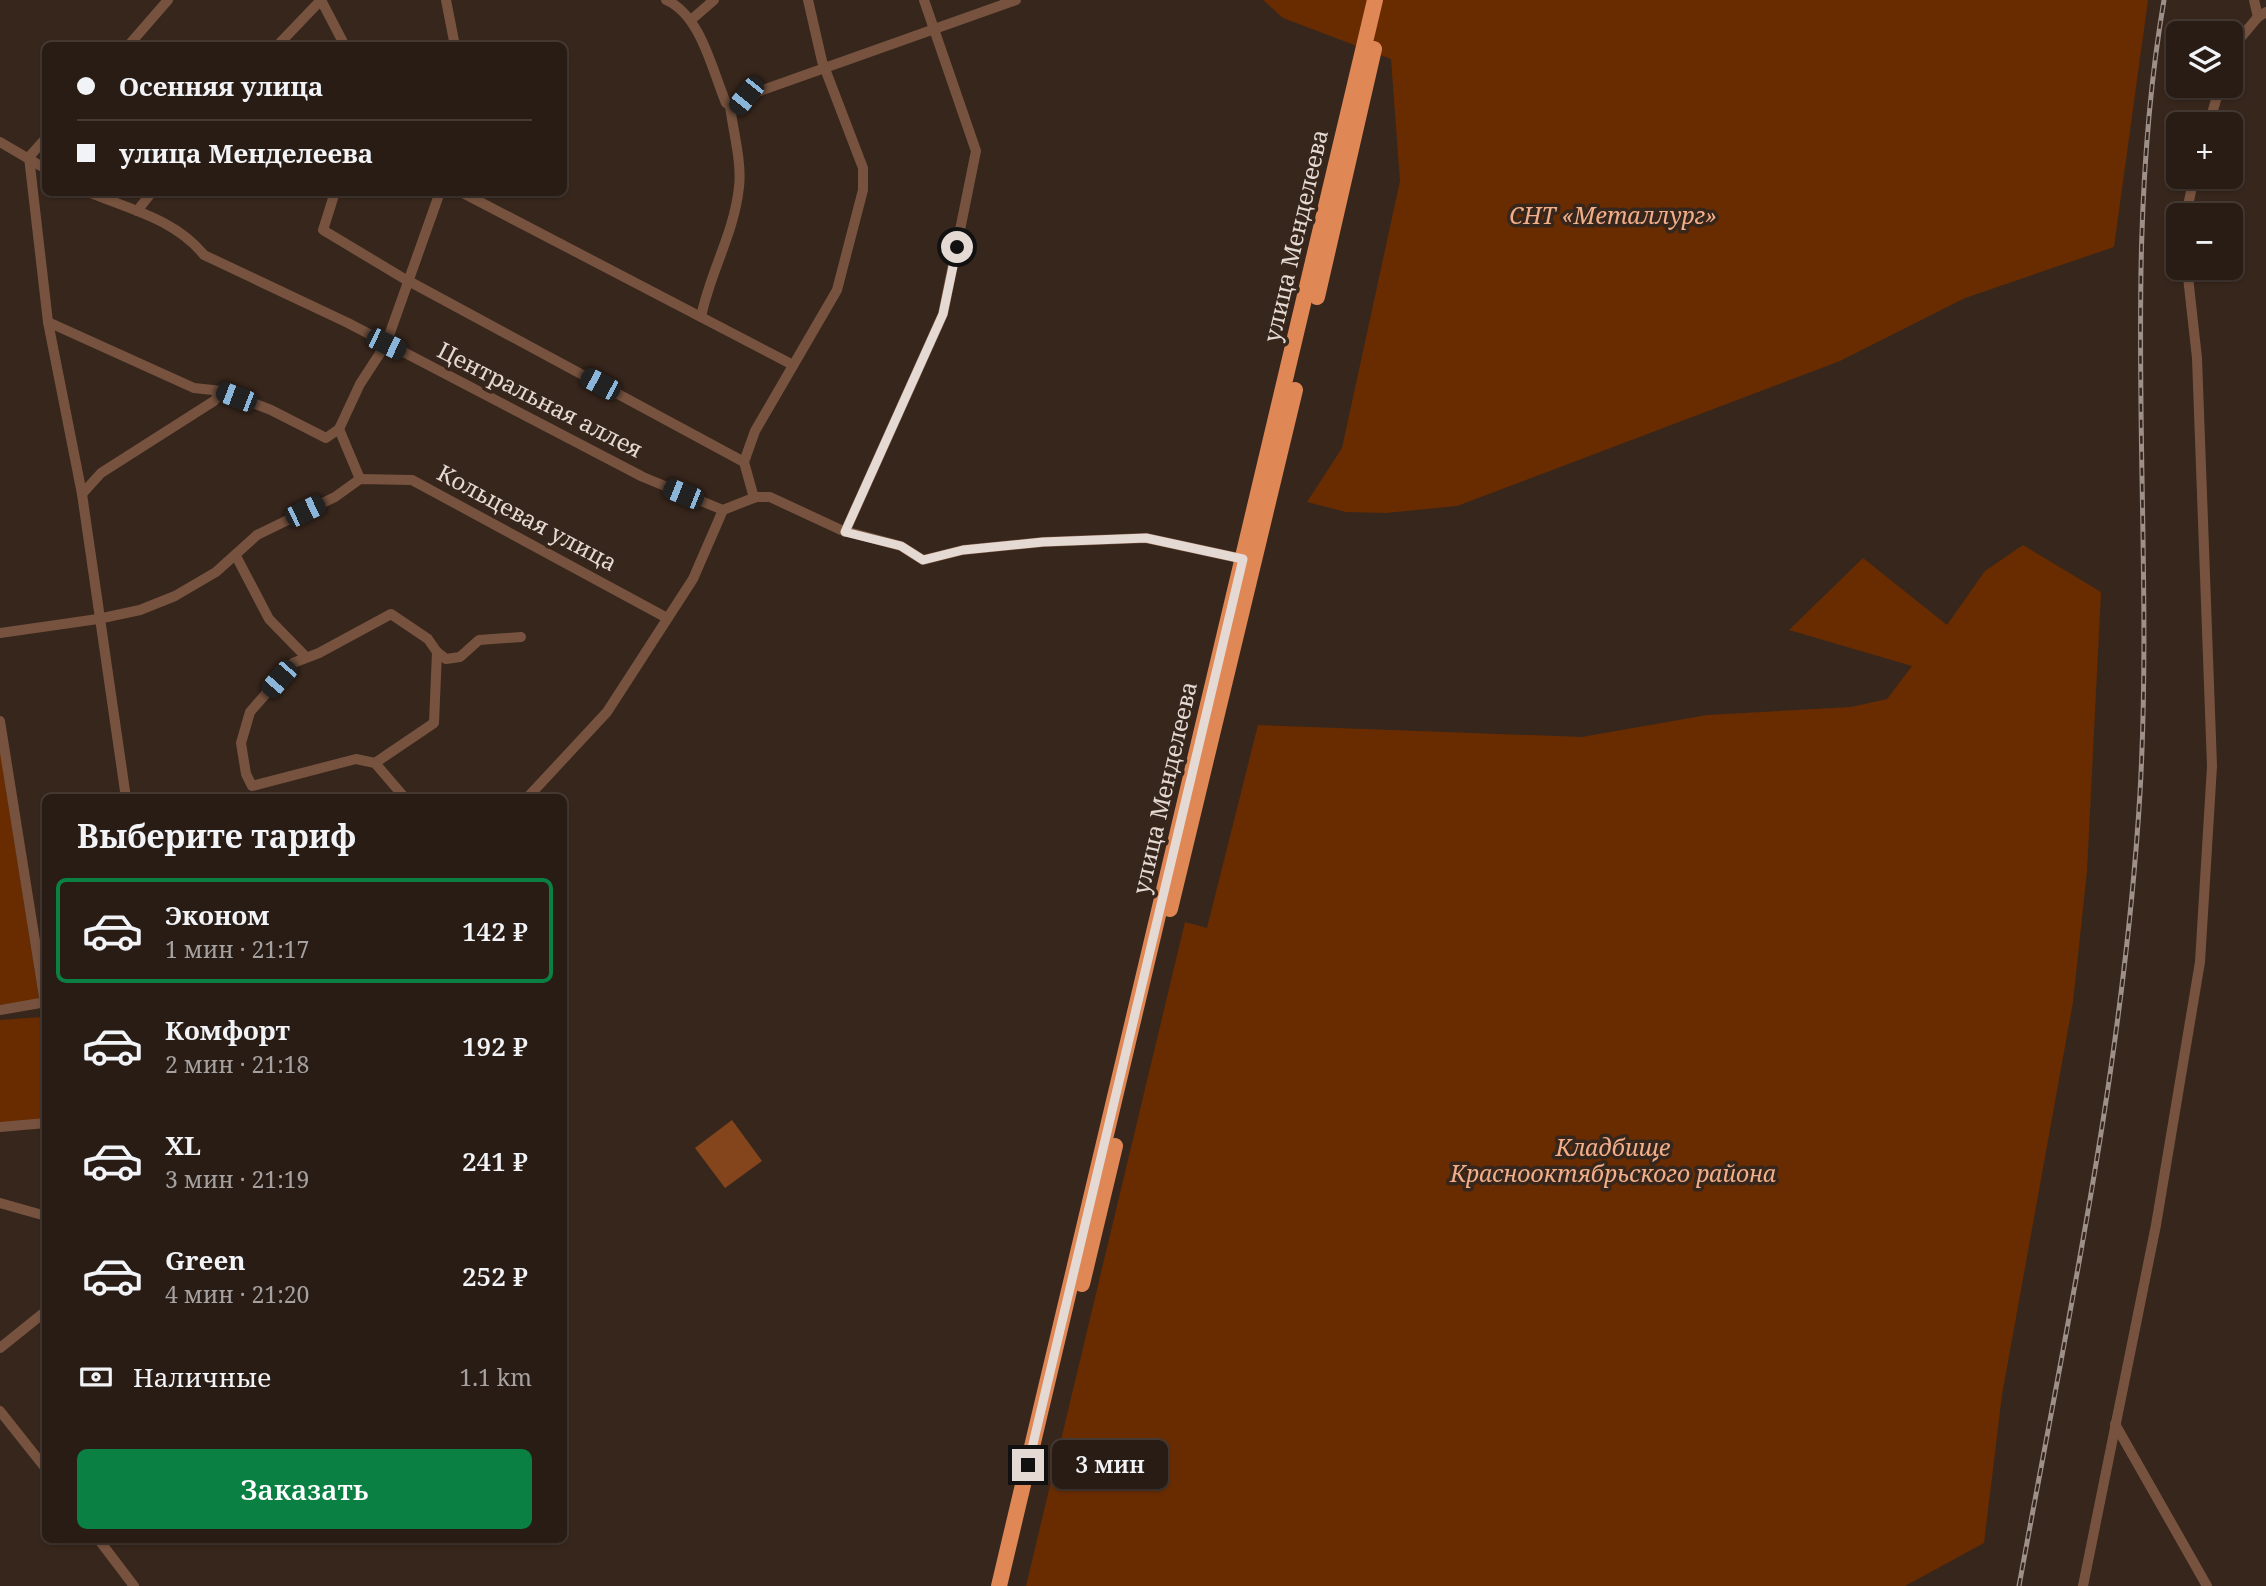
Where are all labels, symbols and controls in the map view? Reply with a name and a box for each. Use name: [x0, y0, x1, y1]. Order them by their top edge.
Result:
map controls: [2166, 21, 2243, 280]
button: layers: [2166, 21, 2243, 98]
text: Осенняя улица: [119, 68, 323, 104]
car: [725, 73, 768, 119]
button: +: [2166, 112, 2243, 189]
street label: улица Менделеева: [1255, 126, 1335, 345]
text: улица Менделеева: [119, 135, 373, 171]
park label: СНТ «Металлург»: [1509, 199, 1717, 231]
button: −: [2166, 203, 2243, 280]
route start: [941, 231, 973, 263]
car: [363, 325, 410, 363]
street label: Центральная аллея: [432, 333, 649, 465]
car: [577, 365, 624, 403]
car: [213, 380, 260, 414]
street label: Кольцевая улица: [432, 456, 623, 578]
car: [660, 476, 707, 512]
car: [282, 492, 329, 530]
car: [258, 656, 301, 702]
street label: улица Менделеева: [1124, 678, 1204, 897]
text: Выберите тариф: [77, 814, 356, 857]
text: Эконом: [165, 897, 269, 933]
icon: car: [81, 899, 144, 962]
text: 142 ₽: [462, 913, 528, 949]
text: 1 мин · 21:17: [165, 933, 309, 965]
text: Комфорт: [165, 1012, 290, 1048]
icon: car: [81, 1014, 144, 1077]
text: 192 ₽: [462, 1028, 528, 1064]
text: 2 мин · 21:18: [165, 1048, 309, 1080]
text: XL: [165, 1127, 201, 1163]
icon: car: [81, 1129, 144, 1192]
park label: Кладбище Краснооктябрьского района: [1449, 1131, 1776, 1189]
text: 241 ₽: [462, 1143, 528, 1179]
text: 3 мин · 21:19: [165, 1163, 309, 1195]
text: Green: [165, 1242, 246, 1278]
icon: car: [81, 1244, 144, 1307]
text: 252 ₽: [462, 1258, 528, 1294]
text: 4 мин · 21:20: [165, 1278, 309, 1310]
icon: cash: [77, 1358, 115, 1396]
text: Наличные: [133, 1359, 271, 1395]
text: 1.1 km: [459, 1361, 532, 1393]
callout: 3 мин: [1052, 1440, 1168, 1490]
text: 3 мин: [1075, 1448, 1145, 1480]
button: Заказать: [77, 1449, 532, 1529]
route end: [1012, 1449, 1044, 1481]

